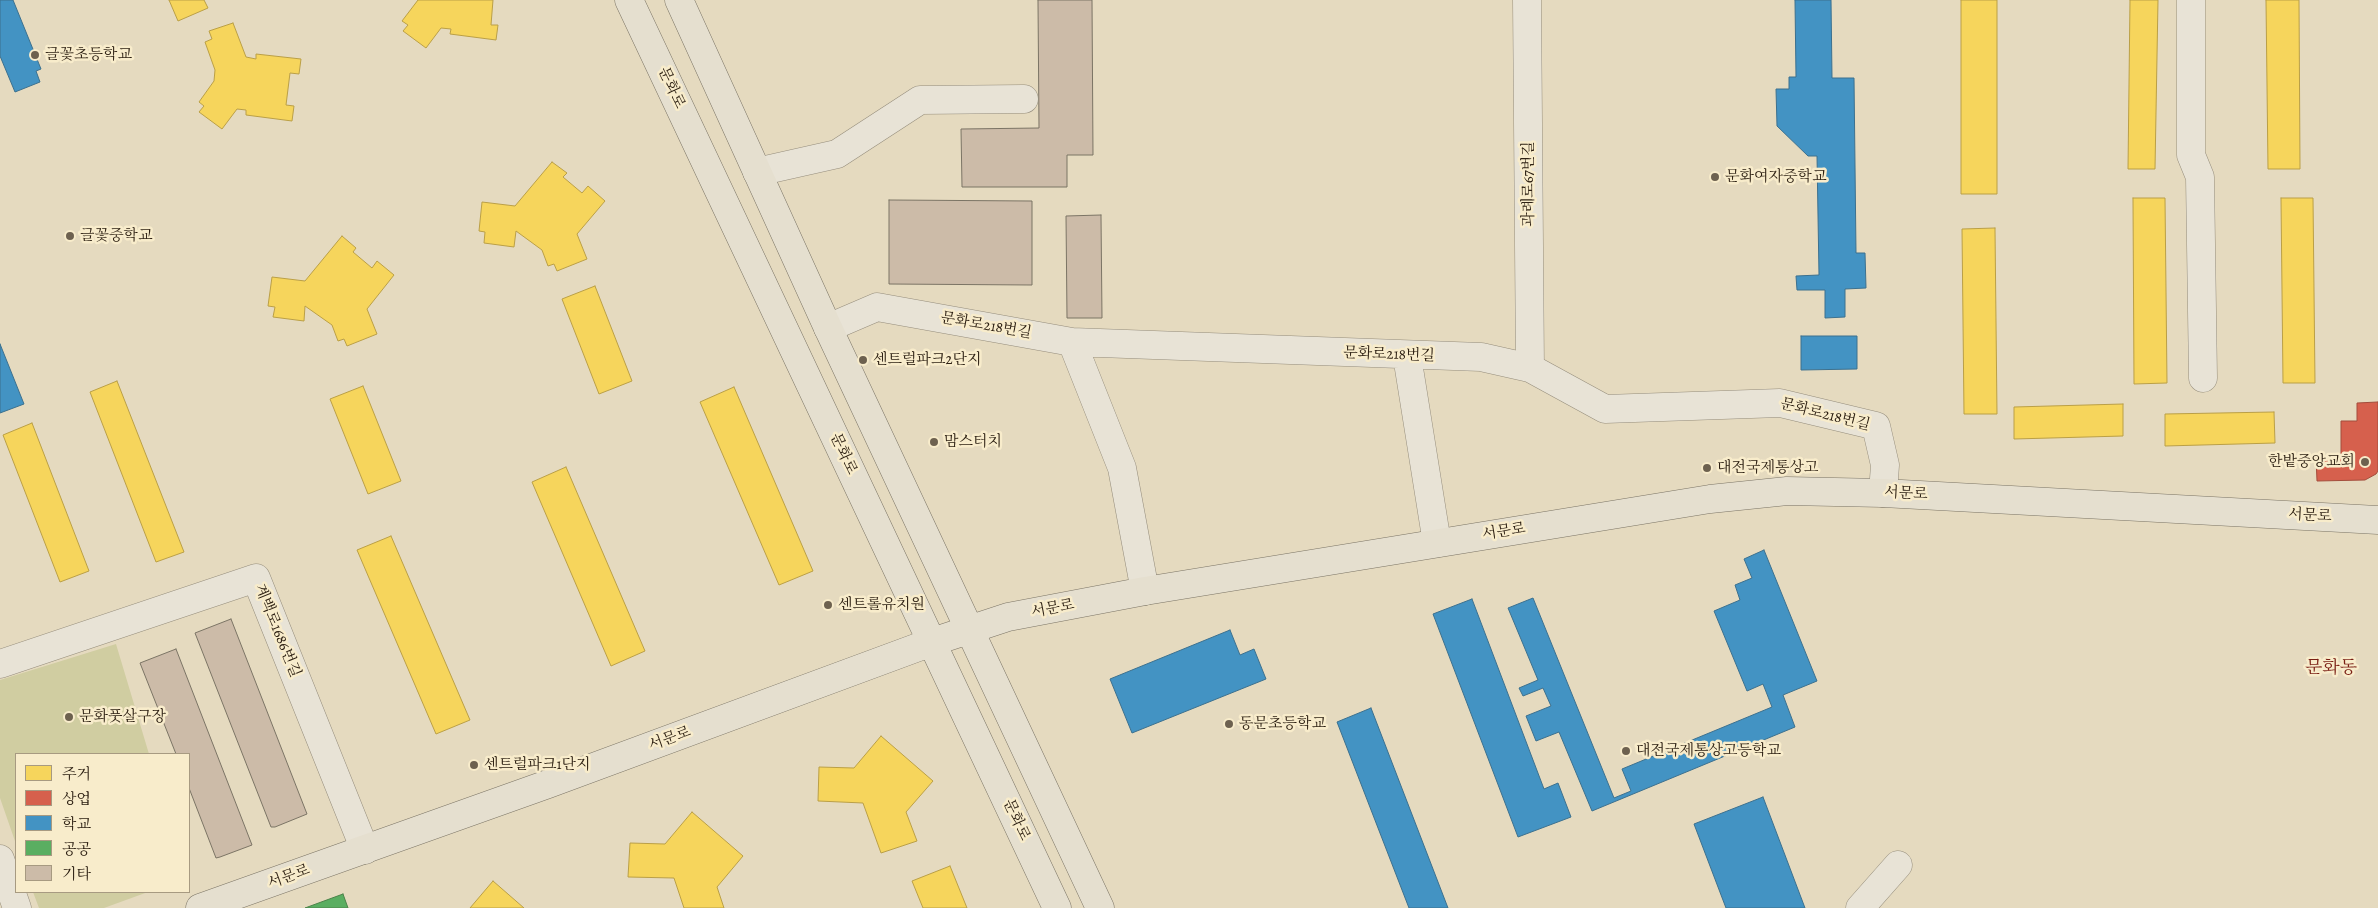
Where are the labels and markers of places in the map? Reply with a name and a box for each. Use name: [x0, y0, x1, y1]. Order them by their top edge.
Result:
place label: 글꽃초등학교: [45, 46, 132, 64]
marker: 글꽃초등학교: [29, 49, 41, 61]
place label: 문화여자중학교: [1725, 168, 1826, 186]
marker: 문화여자중학교: [1709, 171, 1721, 183]
place label: 글꽃중학교: [80, 227, 152, 245]
marker: 글꽃중학교: [64, 230, 76, 242]
place label: 센트럴파크2단지: [873, 351, 982, 369]
marker: 센트럴파크2단지: [857, 354, 869, 366]
place label: 맘스터치: [944, 433, 1002, 451]
marker: 맘스터치: [928, 436, 940, 448]
place label: 한밭중앙교회: [2268, 453, 2355, 471]
marker: 한밭중앙교회: [2359, 456, 2371, 468]
place label: 대전국제통상고: [1717, 459, 1818, 477]
marker: 대전국제통상고: [1701, 462, 1713, 474]
place label: 센트롤유치원: [838, 596, 925, 614]
marker: 센트롤유치원: [822, 599, 834, 611]
place label: 문화풋살구장: [79, 708, 166, 726]
marker: 문화풋살구장: [63, 711, 75, 723]
place label: 동문초등학교: [1239, 715, 1326, 733]
marker: 동문초등학교: [1223, 718, 1235, 730]
place label: 대전국제통상고등학교: [1636, 742, 1781, 760]
marker: 대전국제통상고등학교: [1620, 745, 1632, 757]
place label: 센트럴파크1단지: [484, 756, 591, 774]
marker: 센트럴파크1단지: [468, 759, 480, 771]

